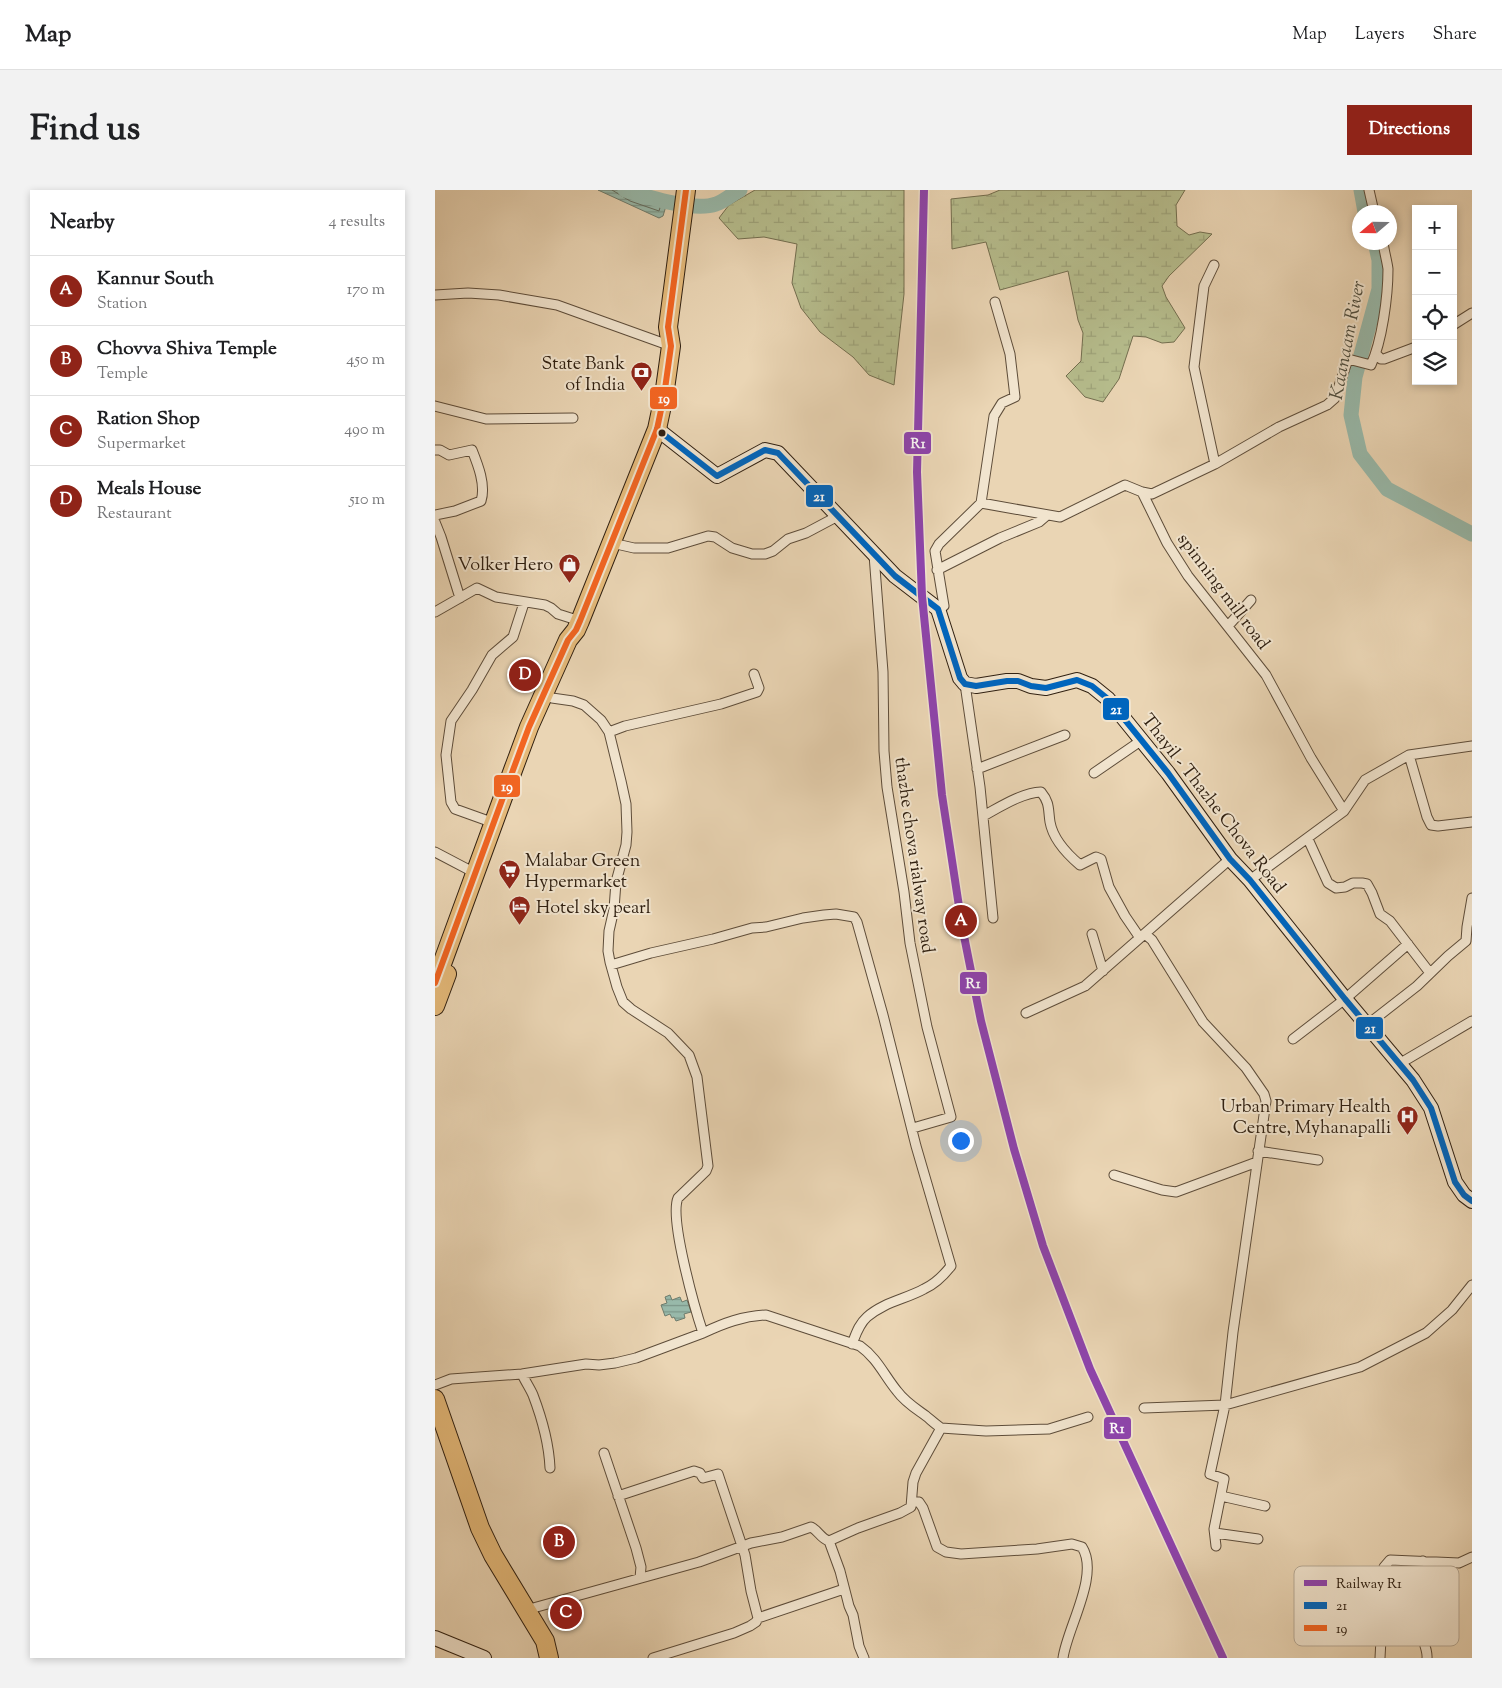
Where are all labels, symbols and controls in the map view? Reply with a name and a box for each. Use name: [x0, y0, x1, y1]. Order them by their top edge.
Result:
text: Map: [25, 18, 71, 52]
text: Map: [1292, 22, 1327, 48]
text: Layers: [1355, 22, 1405, 48]
text: Share: [1433, 22, 1477, 48]
text: Find us: [30, 105, 140, 156]
button: Directions: [1347, 105, 1472, 155]
north arrow: [1352, 205, 1397, 250]
map controls: [1412, 205, 1457, 385]
button: +: [1412, 205, 1457, 250]
text: Nearby: [50, 208, 115, 238]
text: 4 results: [329, 211, 385, 234]
button: −: [1412, 250, 1457, 295]
text: Kannur South: [97, 266, 214, 293]
text: A: [60, 279, 73, 302]
text: 170 m: [347, 279, 385, 302]
water label: Kaanaam River: [1324, 279, 1373, 402]
text: Station: [97, 293, 147, 316]
button: locate: [1412, 295, 1457, 340]
text: Chovva Shiva Temple: [97, 336, 277, 363]
button: layers: [1412, 340, 1457, 385]
text: B: [61, 349, 71, 372]
text: 450 m: [346, 349, 385, 372]
place label: State Bank of India: [542, 352, 625, 399]
bank icon: State Bank of India: [629, 361, 653, 392]
text: Temple: [97, 363, 148, 386]
line badge: 19: [649, 386, 678, 410]
text: 19: [658, 390, 670, 410]
text: Ration Shop: [97, 406, 200, 433]
text: C: [60, 419, 72, 442]
text: 490 m: [344, 419, 385, 442]
unlabelled marker: [657, 428, 667, 438]
line badge: R1: [903, 431, 932, 455]
text: Supermarket: [97, 433, 186, 456]
text: R1: [911, 435, 926, 455]
text: Meals House: [97, 476, 201, 503]
line badge: 21: [805, 484, 834, 508]
text: 21: [813, 488, 825, 508]
text: D: [60, 489, 72, 512]
text: 510 m: [349, 489, 385, 512]
text: Restaurant: [97, 503, 172, 526]
street label: spinning mill road: [1170, 528, 1275, 656]
shop icon: Volker Hero: [557, 552, 581, 583]
place label: Volker Hero: [458, 553, 553, 579]
pin: D: [509, 656, 541, 694]
line badge: 21: [1102, 697, 1130, 721]
text: 21: [1110, 701, 1122, 721]
street label: Thayil - Thazhe Chova Road: [1134, 709, 1291, 899]
street label: thazhe chova rialway road: [886, 756, 940, 955]
line badge: 19: [493, 774, 521, 798]
text: 19: [501, 778, 513, 798]
place label: Malabar Green Hypermarket: [525, 849, 641, 896]
supermarket icon: Malabar Green Hypermarket: [497, 858, 521, 889]
hotel icon: Hotel sky pearl: [508, 895, 532, 926]
place label: Hotel sky pearl: [536, 896, 651, 922]
pin: A: [945, 902, 977, 940]
line badge: R1: [959, 971, 988, 995]
text: R1: [966, 975, 981, 995]
line badge: 21: [1355, 1016, 1384, 1040]
text: 21: [1364, 1020, 1376, 1040]
place label: Urban Primary Health Centre, Myhanapalli: [1220, 1095, 1391, 1142]
hospital icon: Urban Primary Health Centre, Myhanapalli: [1395, 1104, 1419, 1135]
your location: [948, 1128, 974, 1154]
line badge: R1: [1103, 1416, 1132, 1440]
text: R1: [1110, 1420, 1125, 1440]
pin: B: [543, 1523, 575, 1561]
legend: [1294, 1566, 1459, 1646]
text: Railway R1: [1336, 1575, 1402, 1595]
pin: C: [550, 1594, 582, 1632]
text: 21: [1336, 1597, 1348, 1617]
text: 19: [1336, 1620, 1348, 1640]

